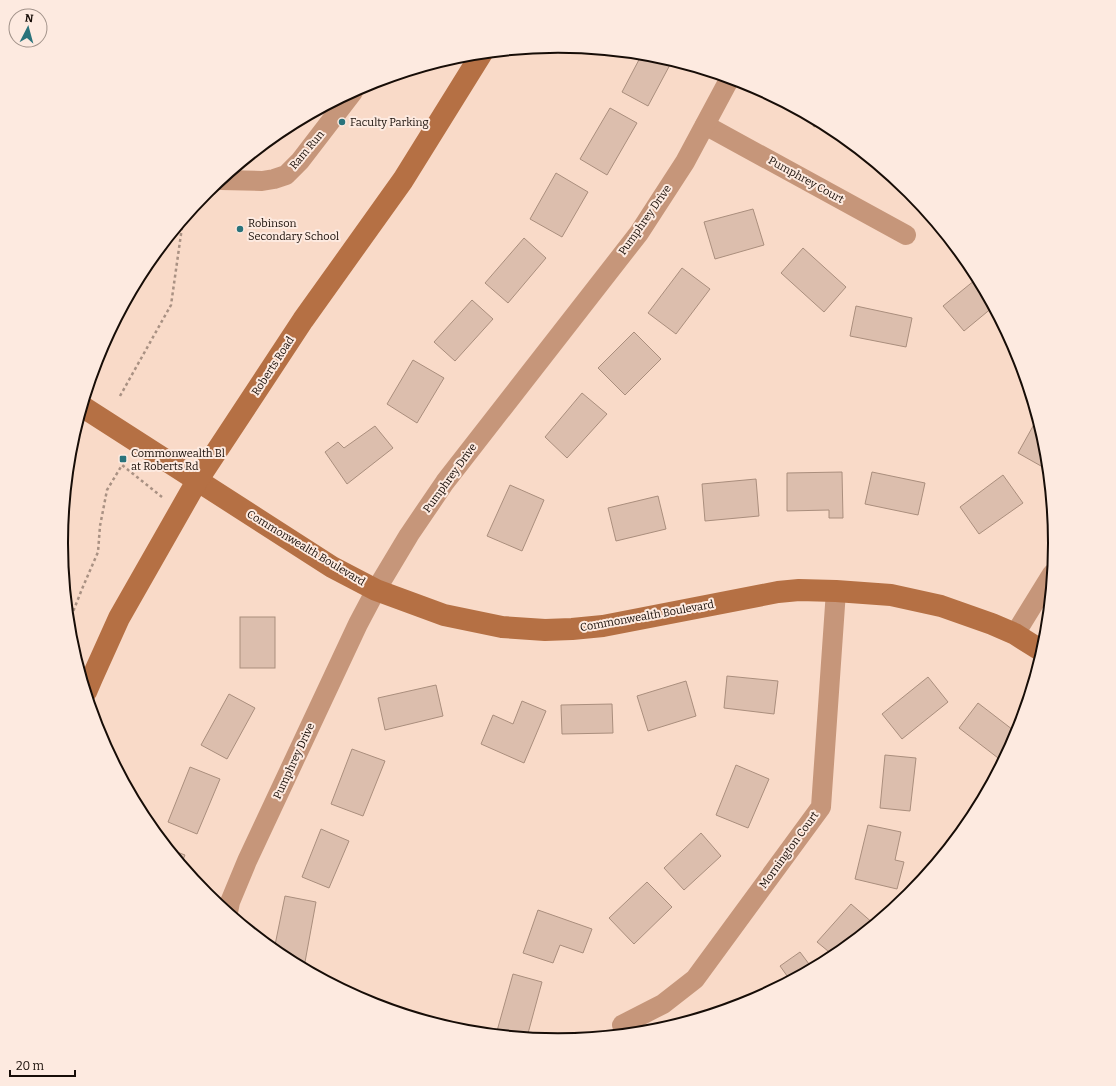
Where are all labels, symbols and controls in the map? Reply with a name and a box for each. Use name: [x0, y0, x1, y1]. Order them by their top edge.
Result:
north arrow: [8, 8, 48, 48]
text: N: [24, 12, 34, 26]
place label: Faculty Parking: [350, 116, 429, 129]
marker: Faculty Parking: [337, 117, 347, 127]
street label: Ram Run: [287, 128, 327, 172]
street label: Pumphrey Court: [766, 154, 846, 206]
street label: Pumphrey Drive: [616, 182, 674, 258]
place label: Robinson Secondary School: [248, 217, 339, 243]
marker: Robinson Secondary School: [235, 224, 245, 234]
street label: Roberts Road: [249, 334, 297, 398]
street label: Pumphrey Drive: [420, 441, 480, 515]
place label: Commonwealth Bl at Roberts Rd: [131, 447, 225, 473]
marker: Commonwealth Bl at Roberts Rd: [118, 454, 128, 464]
street label: Commonwealth Boulevard: [245, 507, 368, 589]
street label: Commonwealth Boulevard: [579, 598, 715, 634]
street label: Pumphrey Drive: [271, 721, 317, 801]
street label: Mornington Court: [757, 809, 821, 891]
scale bar: [10, 1052, 75, 1078]
text: 20 m: [16, 1059, 45, 1073]

